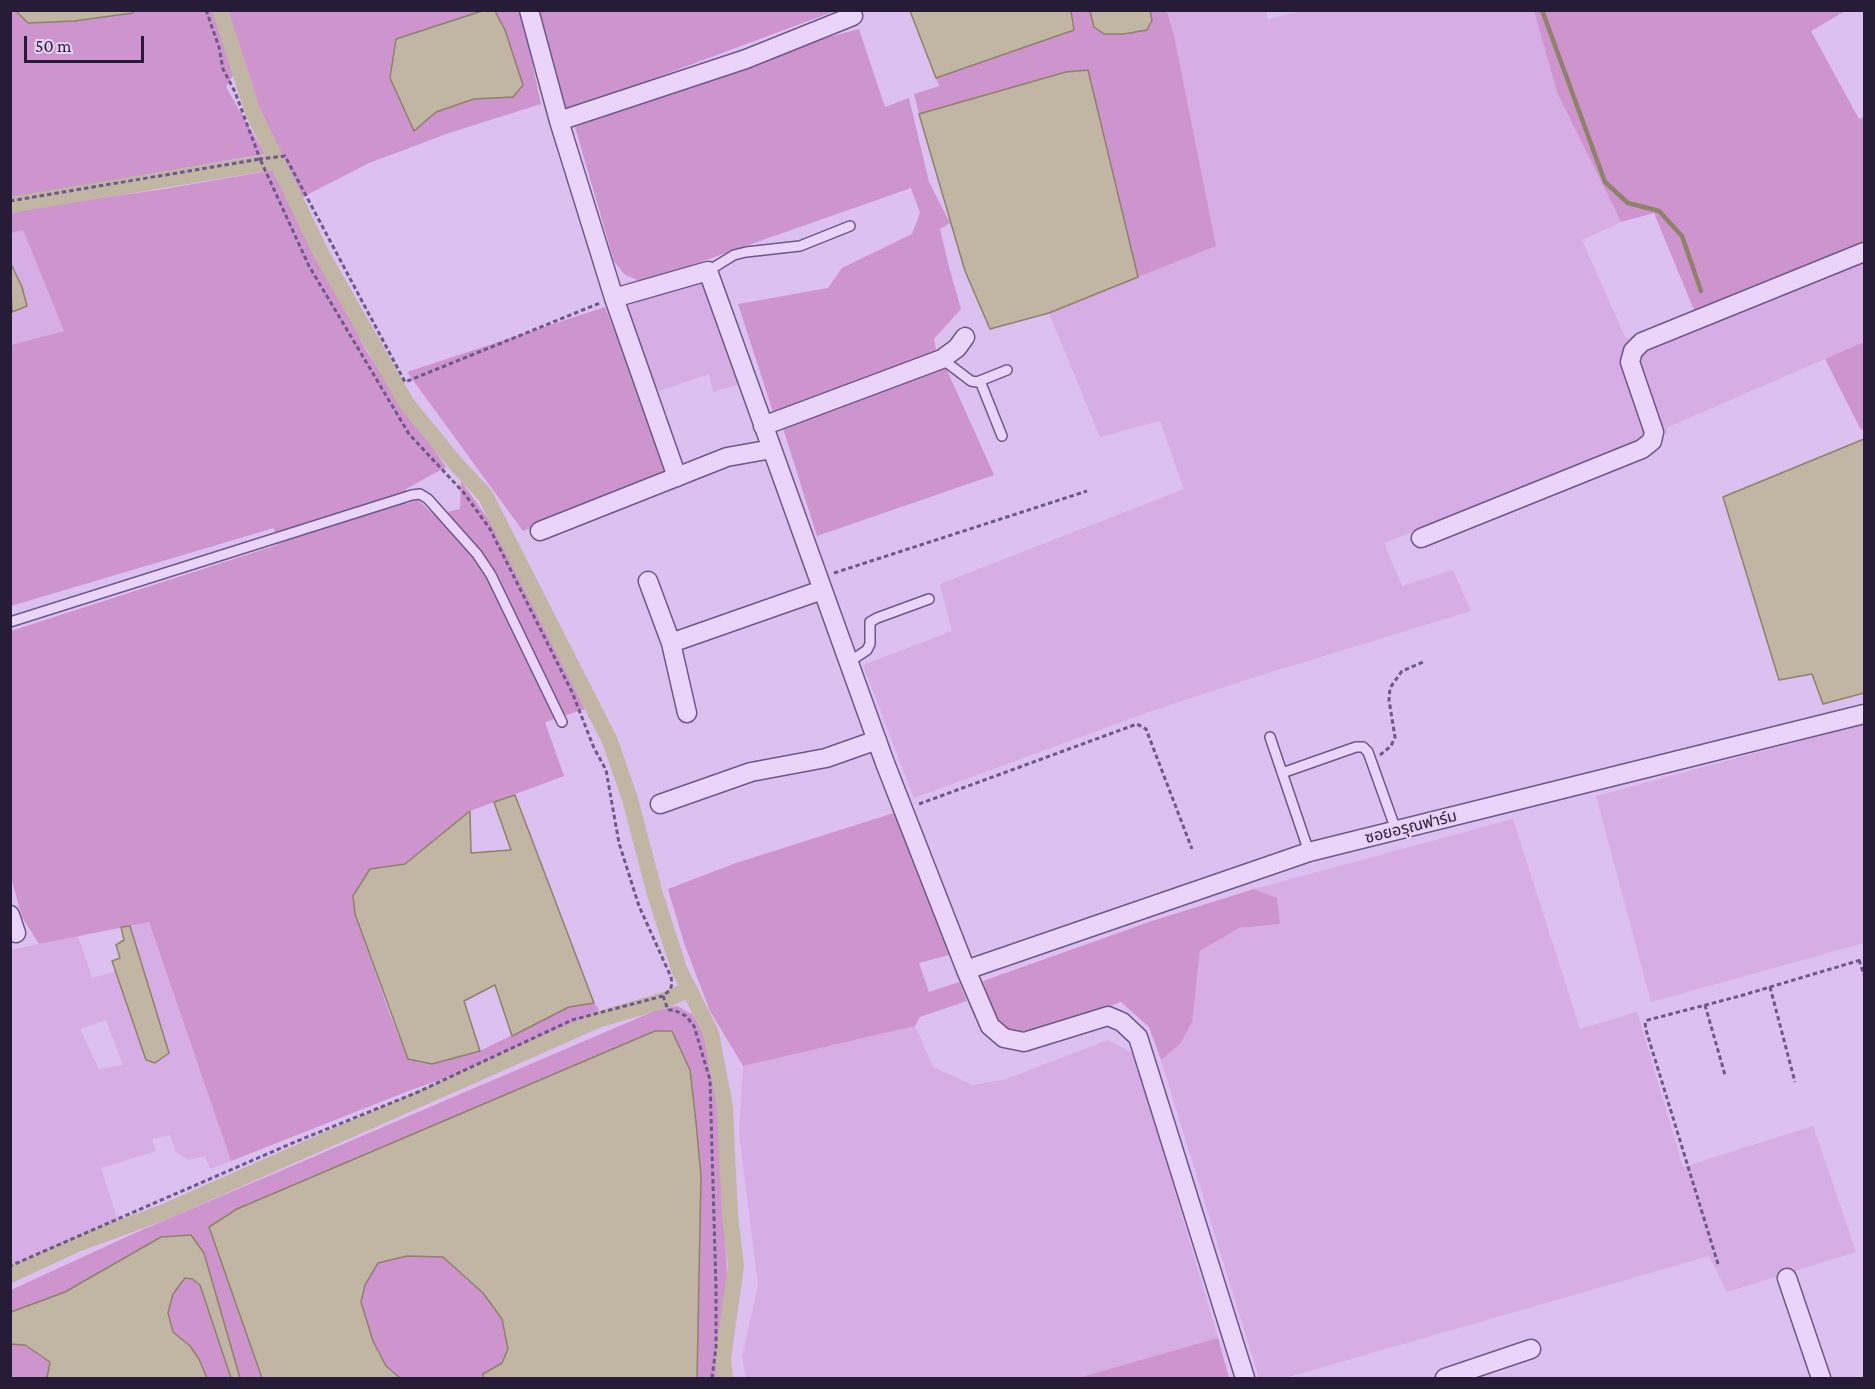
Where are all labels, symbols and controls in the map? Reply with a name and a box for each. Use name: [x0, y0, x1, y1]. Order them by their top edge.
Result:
scale bar: [27, 24, 147, 62]
text: 50 m: [35, 36, 72, 56]
street label: ซอยอรุณฟาร์ม: [1363, 806, 1459, 848]

